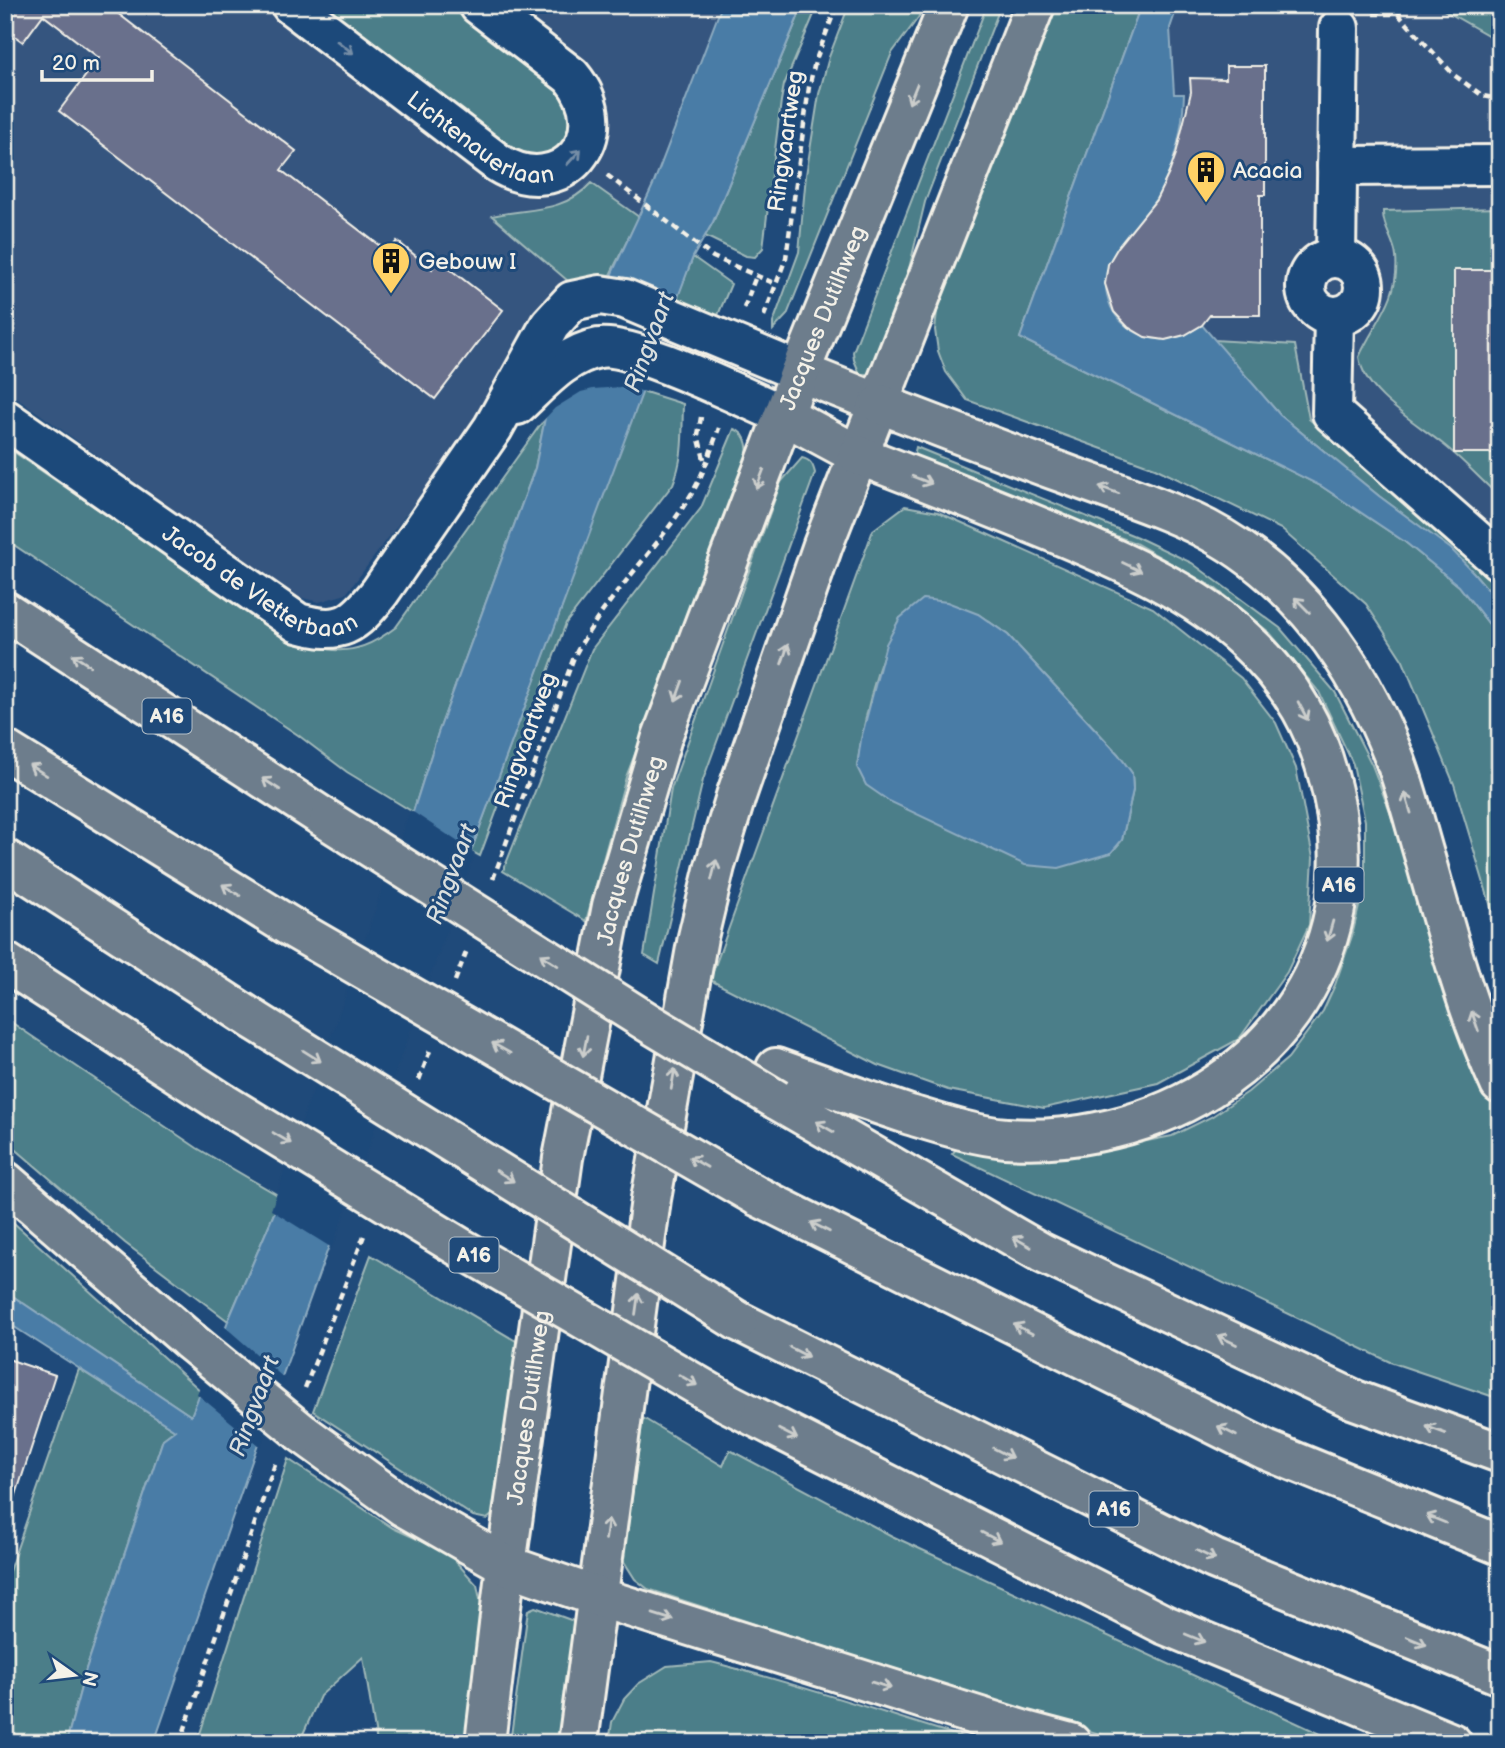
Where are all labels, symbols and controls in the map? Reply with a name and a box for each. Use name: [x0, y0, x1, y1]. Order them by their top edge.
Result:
scale bar: [42, 38, 152, 82]
one-way arrow: [336, 39, 354, 54]
text: 20 m: [52, 51, 100, 76]
street label: Ringvaartweg: [762, 69, 810, 214]
one-way arrow: [905, 83, 918, 105]
street label: Lichtenauerlaan: [401, 86, 556, 190]
one-way arrow: [565, 149, 582, 166]
building icon: Acacia: [1185, 149, 1227, 204]
place label: Acacia: [1233, 157, 1302, 185]
street label: Jacques Dutilhweg: [774, 222, 873, 414]
building icon: Gebouw I: [370, 240, 412, 295]
place label: Gebouw I: [418, 248, 516, 276]
water label: Ringvaart: [618, 287, 681, 396]
one-way arrow: [753, 467, 765, 489]
one-way arrow: [910, 474, 932, 487]
one-way arrow: [1098, 483, 1120, 495]
street label: Jacob de Vletterbaan: [157, 520, 363, 643]
one-way arrow: [1121, 561, 1142, 574]
one-way arrow: [1294, 596, 1311, 613]
one-way arrow: [779, 643, 792, 665]
one-way arrow: [72, 653, 91, 667]
street label: Ringvaartweg: [488, 669, 563, 812]
one-way arrow: [672, 680, 685, 702]
road number: A16: [142, 698, 192, 734]
one-way arrow: [1297, 700, 1310, 721]
street label: Jacques Dutilhweg: [592, 753, 671, 948]
one-way arrow: [28, 763, 48, 777]
one-way arrow: [262, 777, 282, 791]
one-way arrow: [1401, 793, 1414, 815]
water label: Ringvaart: [420, 819, 483, 928]
one-way arrow: [709, 859, 722, 881]
road number: A16: [1314, 868, 1364, 903]
one-way arrow: [222, 883, 242, 897]
one-way arrow: [1323, 920, 1336, 942]
one-way arrow: [540, 953, 560, 967]
one-way arrow: [1468, 1010, 1480, 1032]
one-way arrow: [578, 1034, 591, 1057]
one-way arrow: [491, 1041, 512, 1054]
one-way arrow: [302, 1048, 321, 1063]
one-way arrow: [666, 1068, 680, 1091]
one-way arrow: [816, 1120, 836, 1134]
one-way arrow: [271, 1132, 291, 1146]
one-way arrow: [689, 1155, 709, 1169]
one-way arrow: [495, 1169, 514, 1184]
one-way arrow: [810, 1220, 831, 1234]
one-way arrow: [1012, 1235, 1032, 1249]
road number: A16: [449, 1238, 498, 1272]
one-way arrow: [631, 1293, 644, 1316]
street label: Jacques Dutilhweg: [502, 1309, 556, 1507]
one-way arrow: [1013, 1322, 1034, 1336]
one-way arrow: [1217, 1333, 1238, 1346]
one-way arrow: [788, 1345, 809, 1359]
water label: Ringvaart: [223, 1351, 286, 1460]
one-way arrow: [677, 1373, 697, 1387]
one-way arrow: [1425, 1423, 1447, 1435]
one-way arrow: [1217, 1424, 1238, 1438]
one-way arrow: [777, 1428, 798, 1442]
one-way arrow: [992, 1447, 1013, 1461]
road number: A16: [1090, 1492, 1138, 1526]
one-way arrow: [1426, 1512, 1448, 1525]
one-way arrow: [601, 1519, 614, 1541]
one-way arrow: [980, 1531, 1001, 1545]
one-way arrow: [1195, 1549, 1216, 1562]
one-way arrow: [652, 1612, 674, 1625]
one-way arrow: [1184, 1632, 1205, 1645]
one-way arrow: [1405, 1635, 1427, 1648]
north arrow: [38, 1640, 108, 1710]
text: N: [76, 1669, 102, 1688]
one-way arrow: [869, 1680, 891, 1693]

